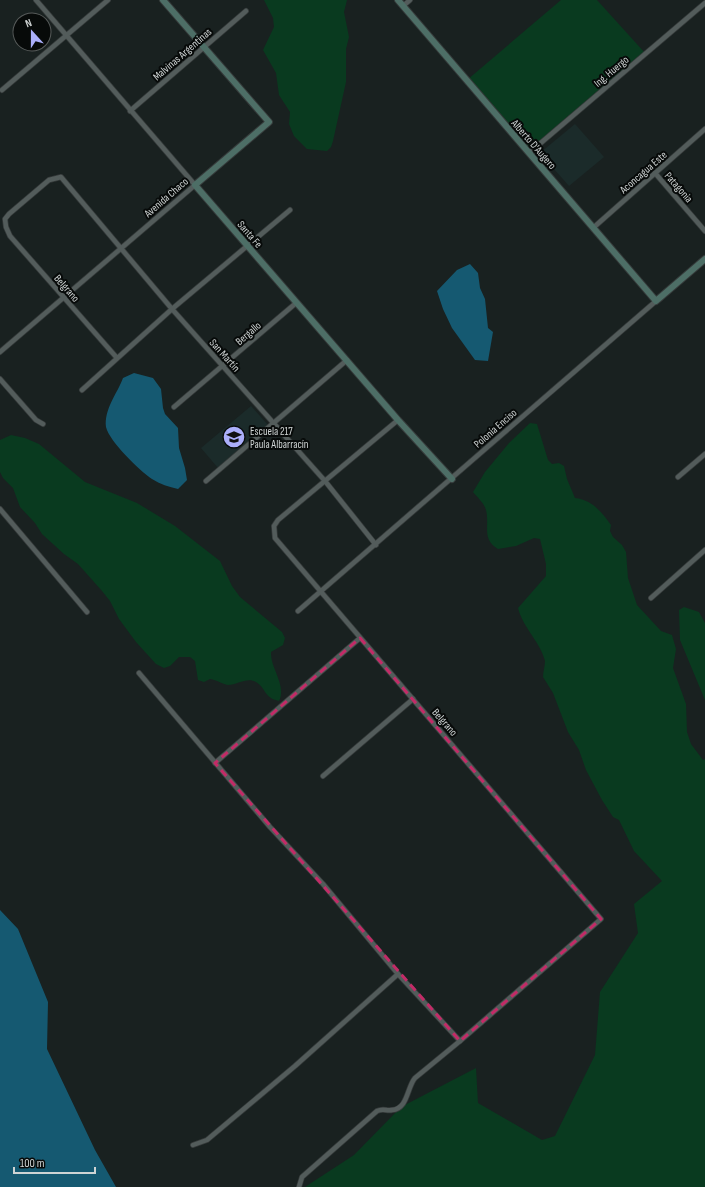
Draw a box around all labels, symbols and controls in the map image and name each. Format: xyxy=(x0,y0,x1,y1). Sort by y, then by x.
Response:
north arrow xyxy=(12,12,52,52)
text: N xyxy=(24,16,34,30)
street label: Malvinas Argentinas xyxy=(150,25,214,83)
street label: Ing. Huergo xyxy=(591,53,632,90)
street label: Alberto D'Augero xyxy=(508,116,559,172)
street label: Aconcagua Este xyxy=(616,148,670,197)
street label: Patagonia xyxy=(662,169,695,205)
street label: Avenida Chaco xyxy=(141,175,191,221)
street label: Santa Fe xyxy=(234,218,265,250)
street label: Belgrano xyxy=(51,272,82,305)
street label: Bergallo xyxy=(233,319,264,348)
street label: San Martín xyxy=(207,336,243,375)
street label: Polonia Enciso xyxy=(471,406,520,451)
school or university icon: Escuela 217 Paula Albarracín xyxy=(221,424,247,450)
place label: Escuela 217 Paula Albarracín xyxy=(250,425,309,451)
street label: Belgrano xyxy=(429,706,460,739)
scale bar xyxy=(14,1149,95,1175)
text: 100 m xyxy=(20,1156,45,1171)

